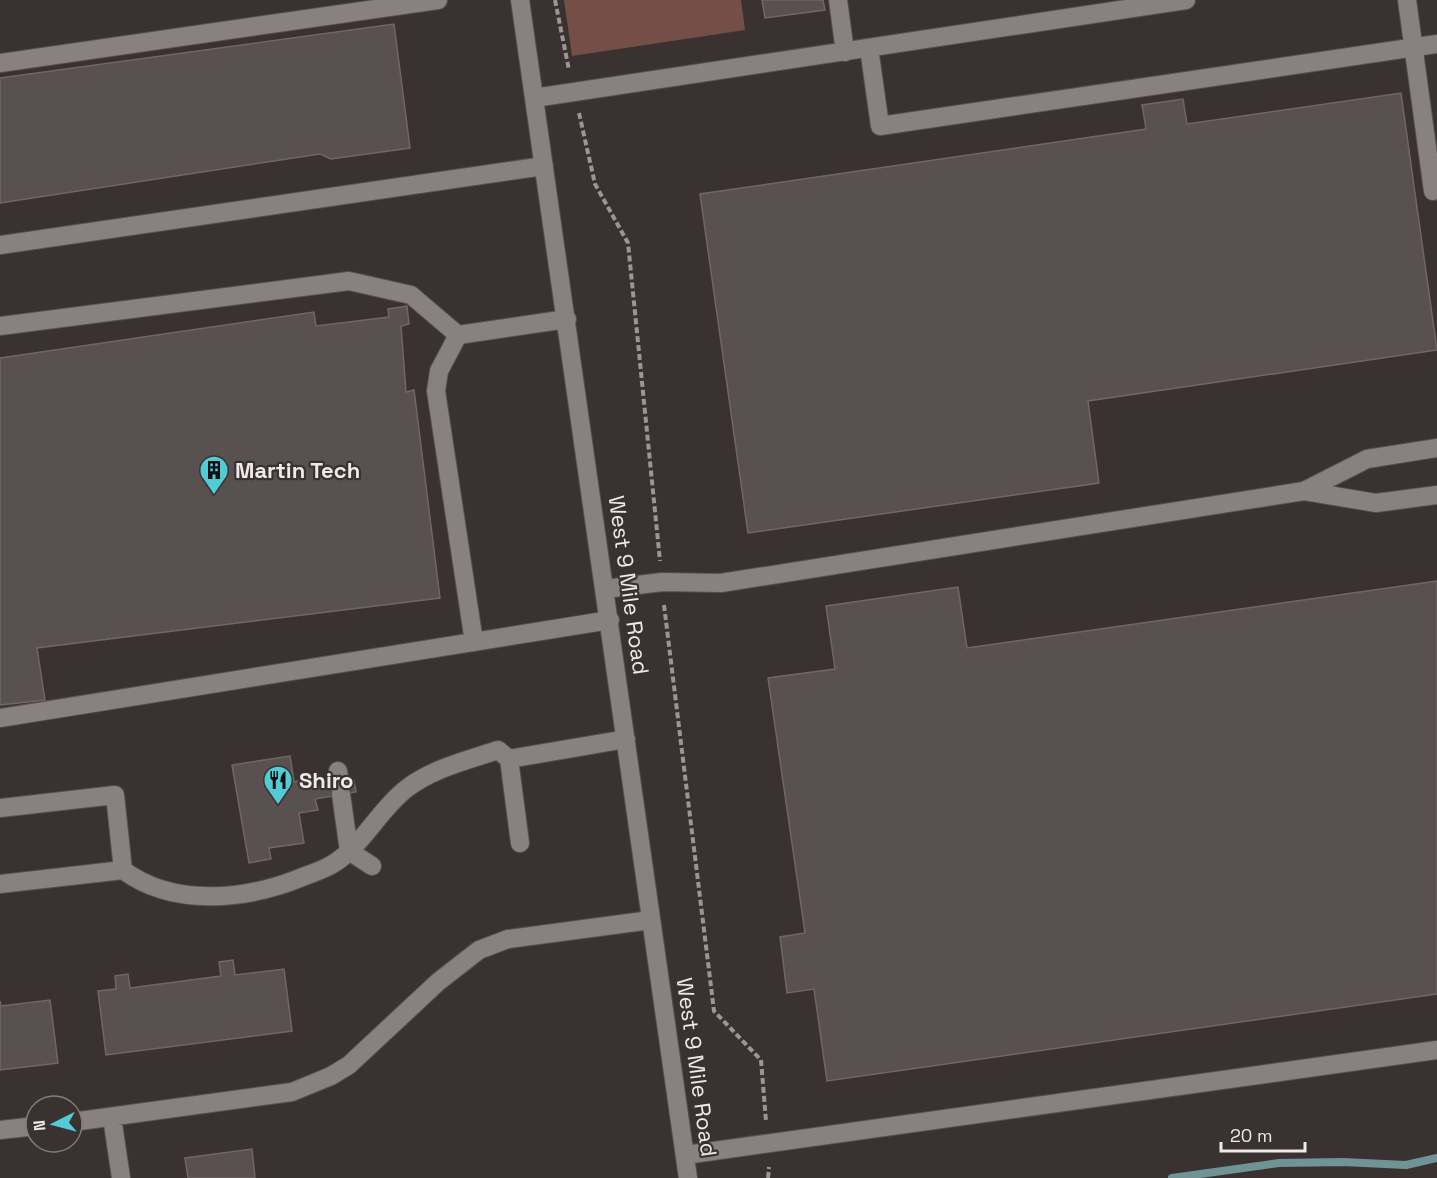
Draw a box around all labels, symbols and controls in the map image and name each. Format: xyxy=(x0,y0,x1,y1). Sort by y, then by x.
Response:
building icon: Martin Tech xyxy=(198,454,230,496)
place label: Martin Tech xyxy=(235,456,360,484)
street label: West 9 Mile Road xyxy=(603,494,655,676)
restaurant icon: Shiro xyxy=(262,764,294,806)
place label: Shiro xyxy=(299,766,354,794)
street label: West 9 Mile Road xyxy=(671,976,723,1158)
north arrow xyxy=(24,1094,84,1154)
scale bar xyxy=(1221,1115,1305,1153)
text: N xyxy=(29,1119,51,1132)
text: 20 m xyxy=(1230,1124,1273,1147)

